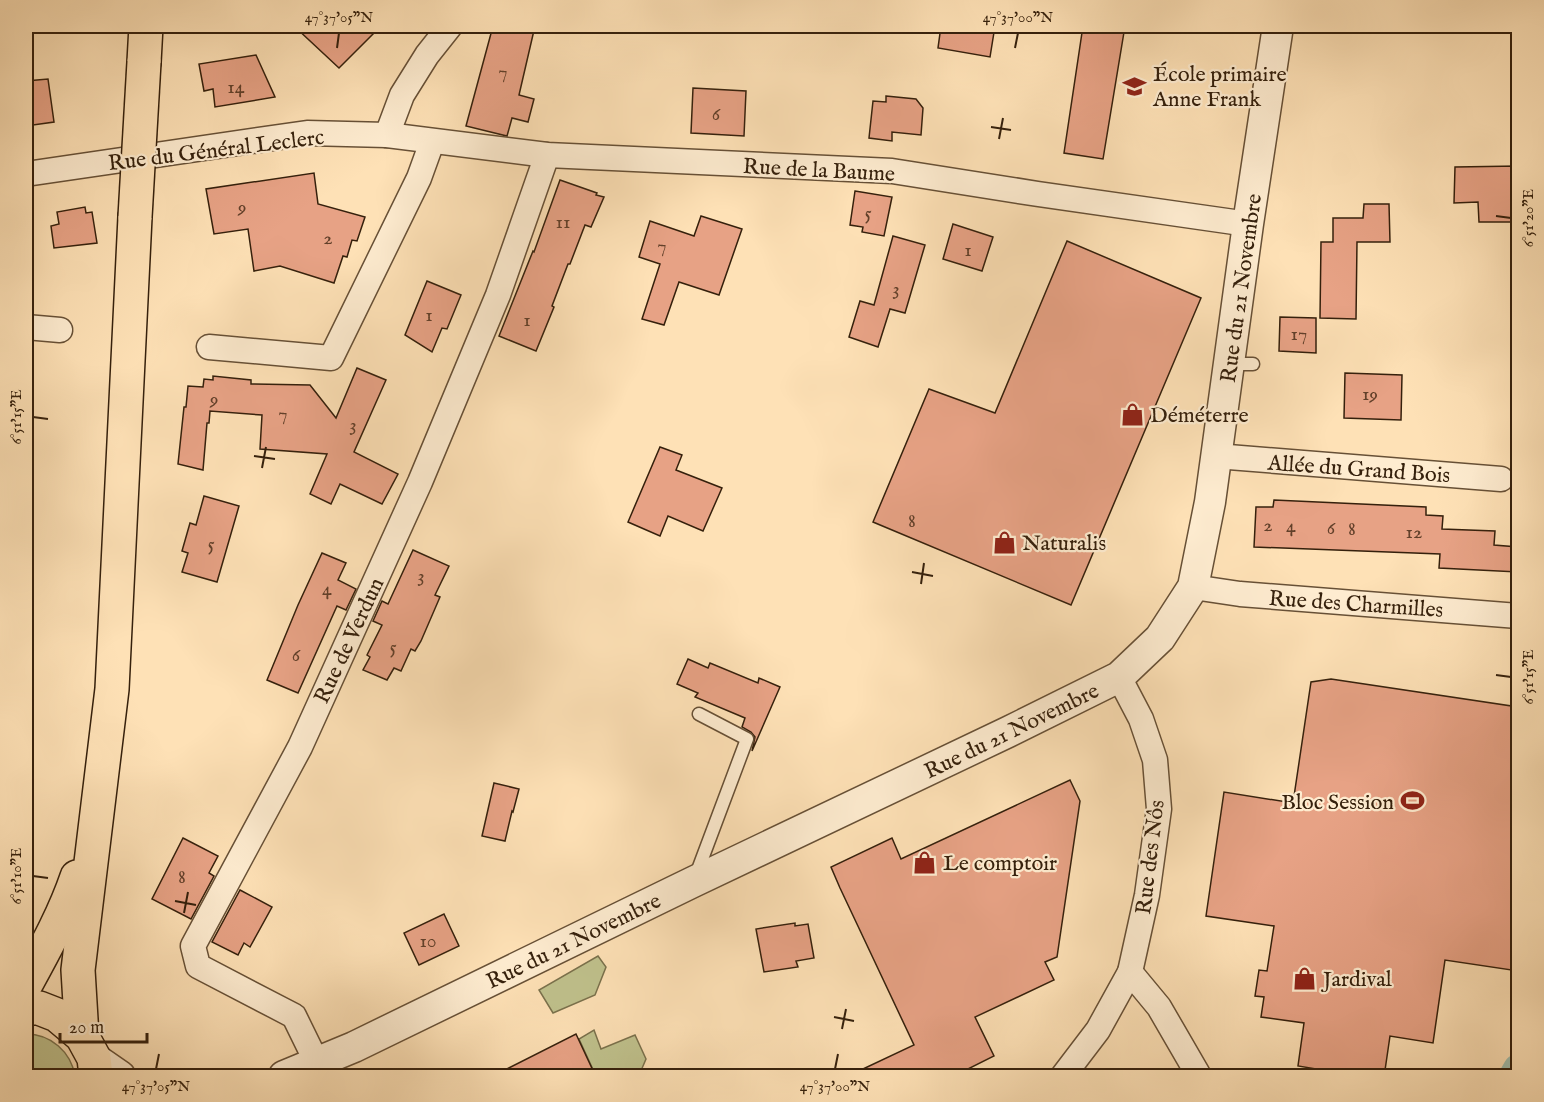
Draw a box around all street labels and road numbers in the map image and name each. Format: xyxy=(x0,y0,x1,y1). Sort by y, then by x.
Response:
street label: Rue du Général Leclerc xyxy=(107,124,326,178)
street label: Rue de la Baume xyxy=(742,153,896,189)
street label: Rue du 21 Novembre xyxy=(1215,192,1269,385)
street label: Allée du Grand Bois xyxy=(1266,450,1451,490)
street label: Rue de Verdun xyxy=(308,573,391,708)
street label: Rue des Charmilles xyxy=(1268,585,1444,625)
street label: Rue du 21 Novembre xyxy=(920,677,1104,786)
street label: Rue des Nôs xyxy=(1130,798,1172,916)
street label: Rue du 21 Novembre xyxy=(482,887,666,996)

